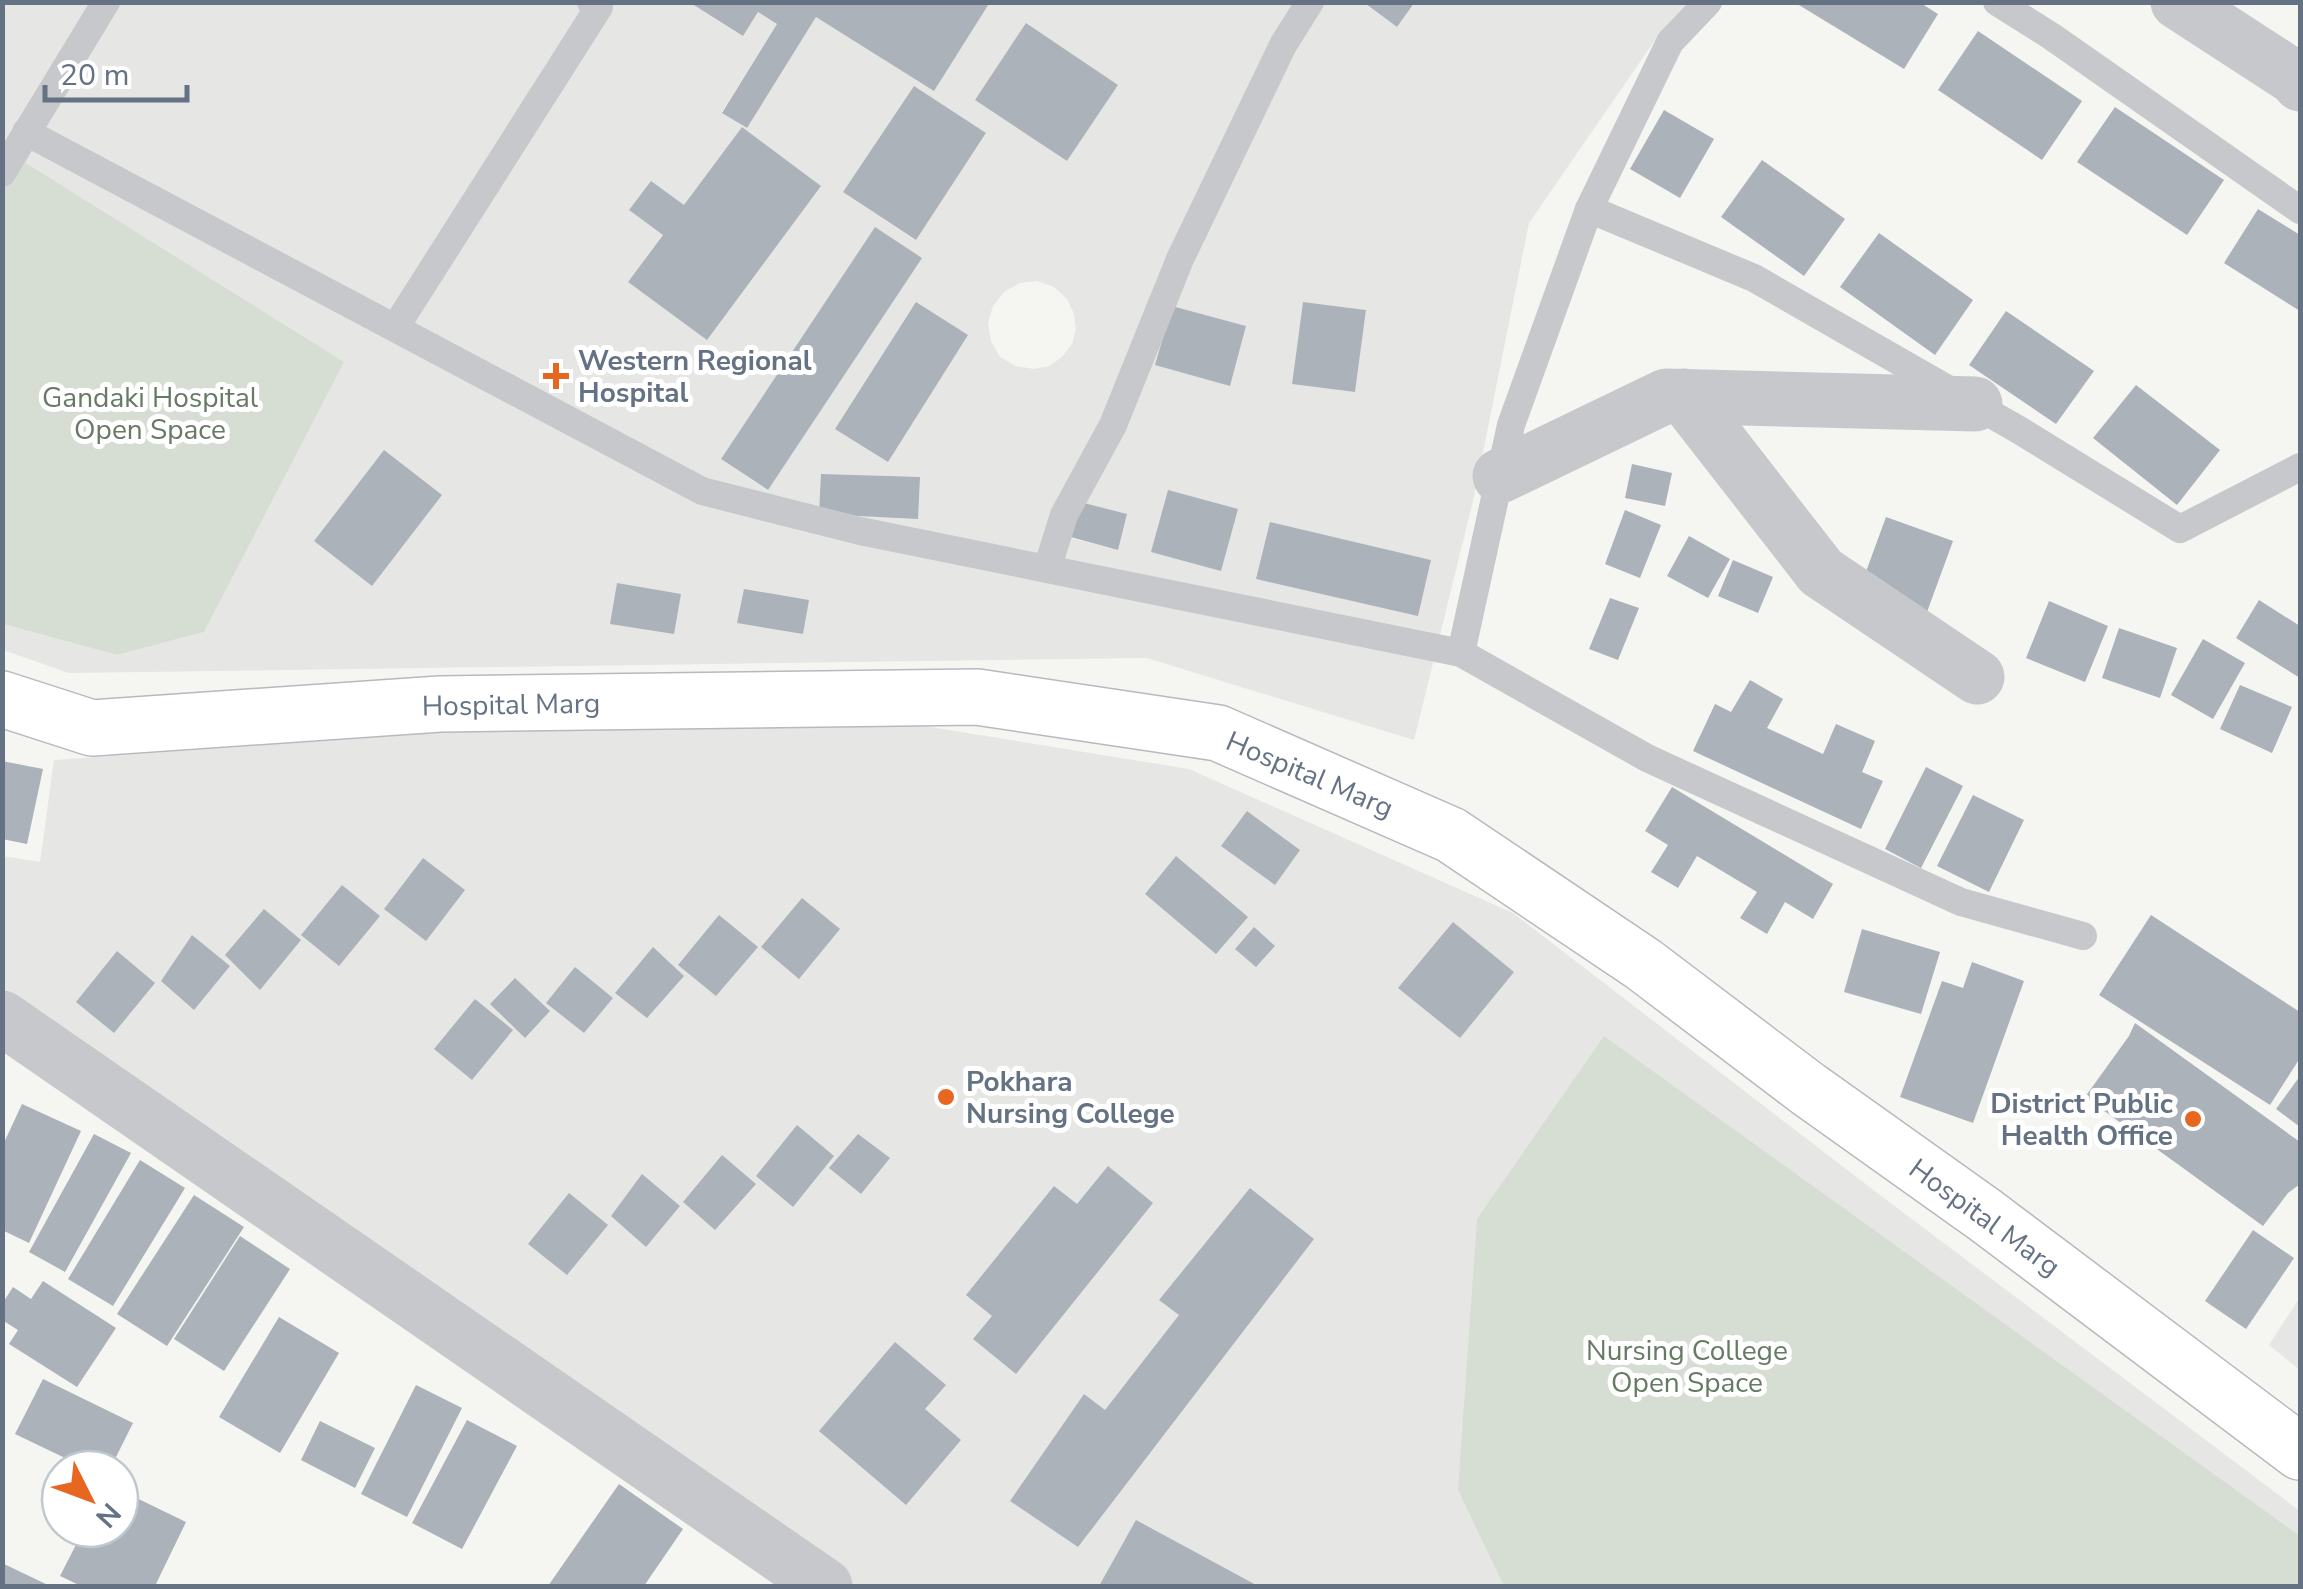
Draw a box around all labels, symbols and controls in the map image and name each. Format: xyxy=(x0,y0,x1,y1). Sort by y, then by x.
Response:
scale bar xyxy=(45,40,188,102)
text: 20 m xyxy=(60,55,129,96)
place label: Western Regional Hospital xyxy=(578,342,812,412)
marker: Western Regional Hospital xyxy=(543,363,569,389)
park label: Gandaki Hospital Open Space xyxy=(42,379,259,449)
street label: Hospital Marg xyxy=(422,684,600,726)
street label: Hospital Marg xyxy=(1220,723,1399,827)
place label: Pokhara Nursing College xyxy=(966,1063,1175,1133)
place label: District Public Health Office xyxy=(1990,1085,2173,1155)
marker: Pokhara Nursing College xyxy=(935,1086,957,1108)
marker: District Public Health Office xyxy=(2182,1108,2204,1130)
street label: Hospital Marg xyxy=(1901,1150,2068,1286)
park label: Nursing College Open Space xyxy=(1586,1332,1788,1402)
north arrow xyxy=(40,1449,140,1549)
text: N xyxy=(87,1495,129,1536)

